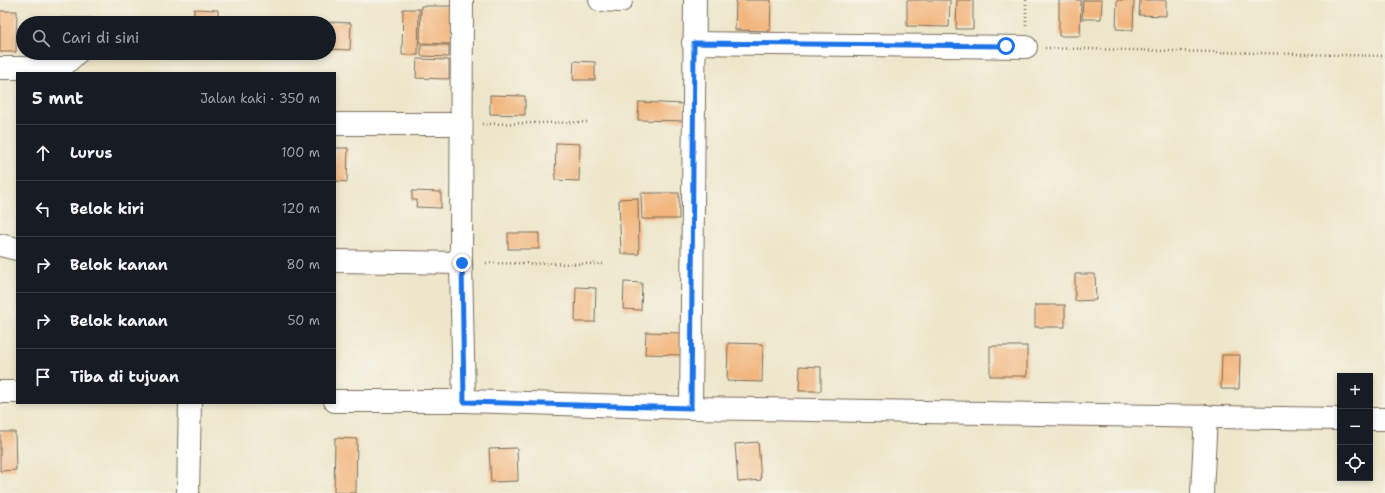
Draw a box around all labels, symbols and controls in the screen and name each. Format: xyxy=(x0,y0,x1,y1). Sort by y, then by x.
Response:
search box xyxy=(16,16,336,60)
icon: search xyxy=(30,27,52,49)
text: Cari di sini xyxy=(62,28,139,48)
route start xyxy=(997,37,1015,55)
text: 5 mnt xyxy=(32,87,83,109)
text: Jalan kaki · 350 m xyxy=(200,90,320,107)
icon: ahead xyxy=(32,142,54,164)
text: Lurus xyxy=(70,143,112,163)
text: 100 m xyxy=(281,144,320,161)
icon: left xyxy=(32,198,54,220)
text: Belok kiri xyxy=(70,199,144,219)
text: 120 m xyxy=(282,200,320,217)
icon: right xyxy=(32,254,54,276)
route end xyxy=(453,254,471,272)
text: Belok kanan xyxy=(70,255,168,275)
text: 80 m xyxy=(286,256,320,273)
icon: right xyxy=(32,310,54,332)
text: Belok kanan xyxy=(70,311,168,331)
text: 50 m xyxy=(287,312,320,329)
icon: arrive xyxy=(32,366,54,388)
text: Tiba di tujuan xyxy=(70,367,179,387)
map controls xyxy=(1337,373,1373,481)
button: + xyxy=(1337,373,1373,409)
button: − xyxy=(1337,409,1373,445)
button: locate xyxy=(1337,445,1373,481)

